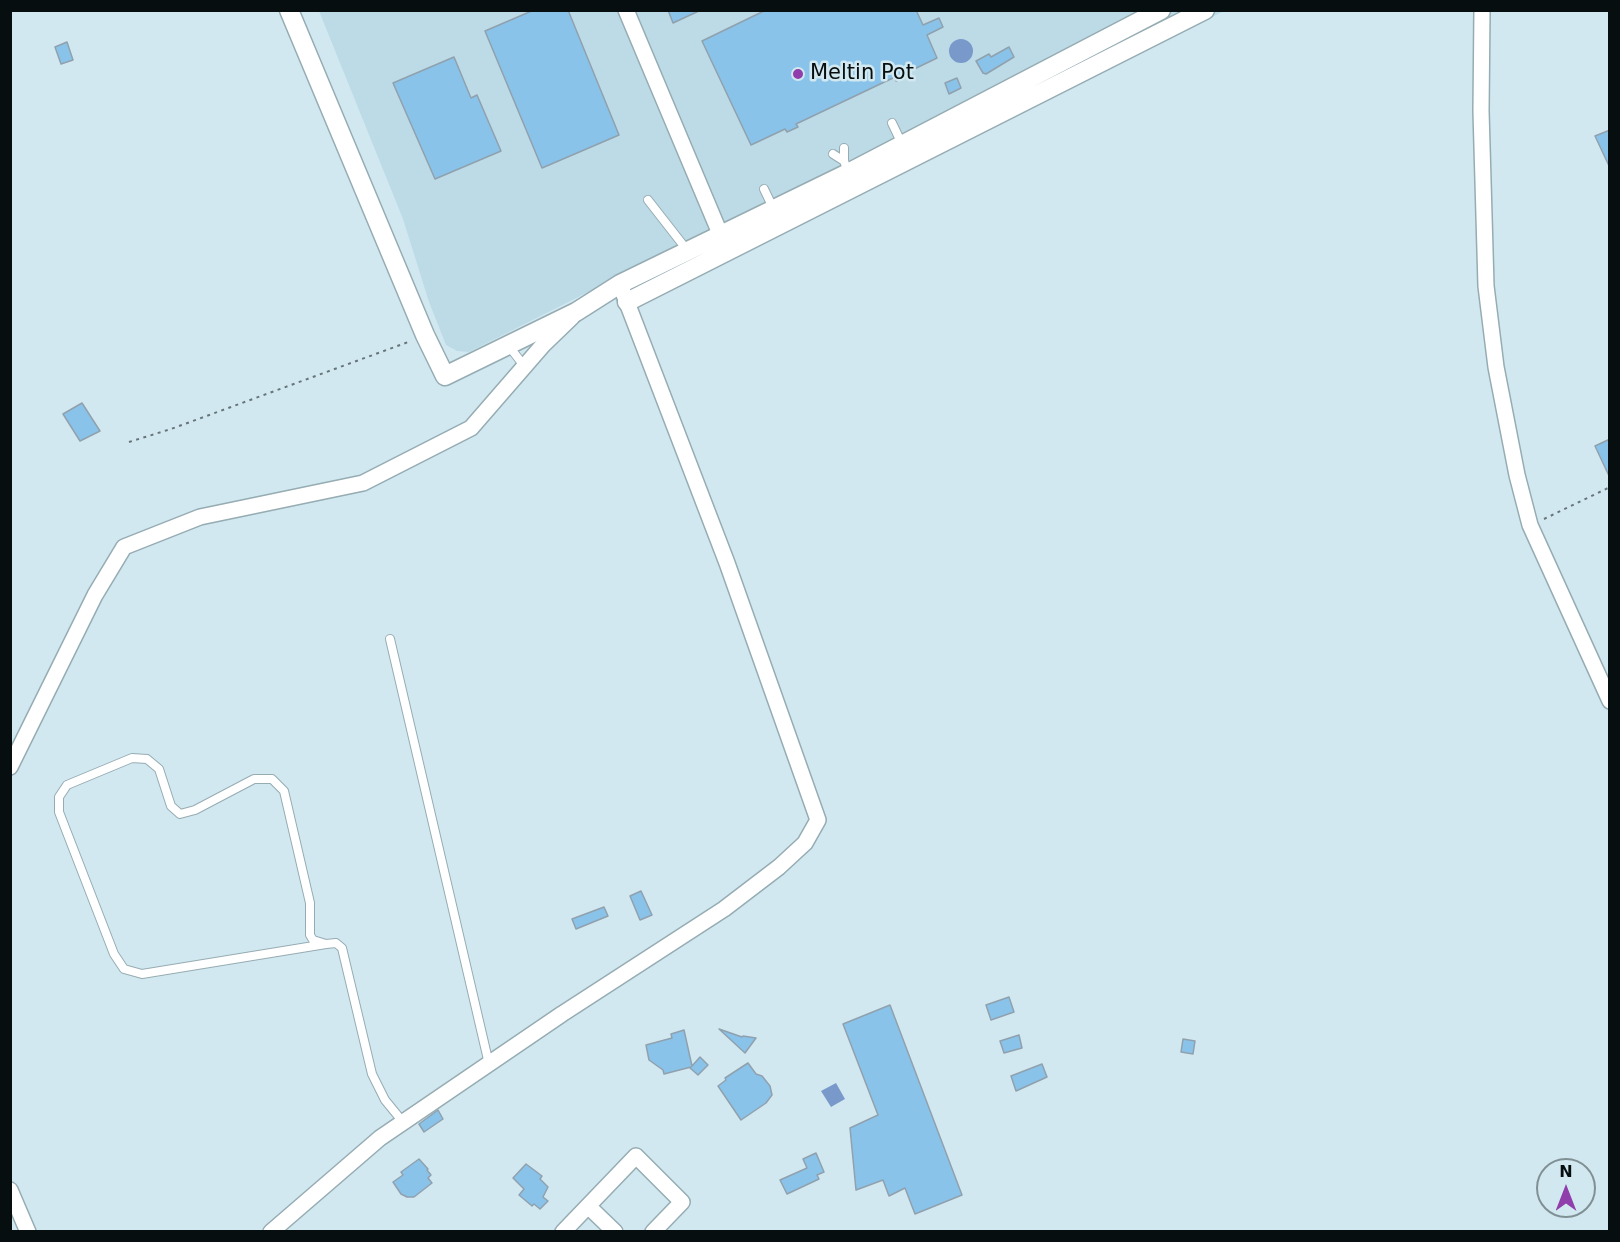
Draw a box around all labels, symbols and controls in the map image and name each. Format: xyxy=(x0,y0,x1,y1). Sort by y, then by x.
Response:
place label: Meltin Pot xyxy=(810,61,914,87)
marker: Meltin Pot xyxy=(791,67,805,81)
north arrow xyxy=(1536,1158,1596,1218)
text: N xyxy=(1559,1162,1573,1181)

